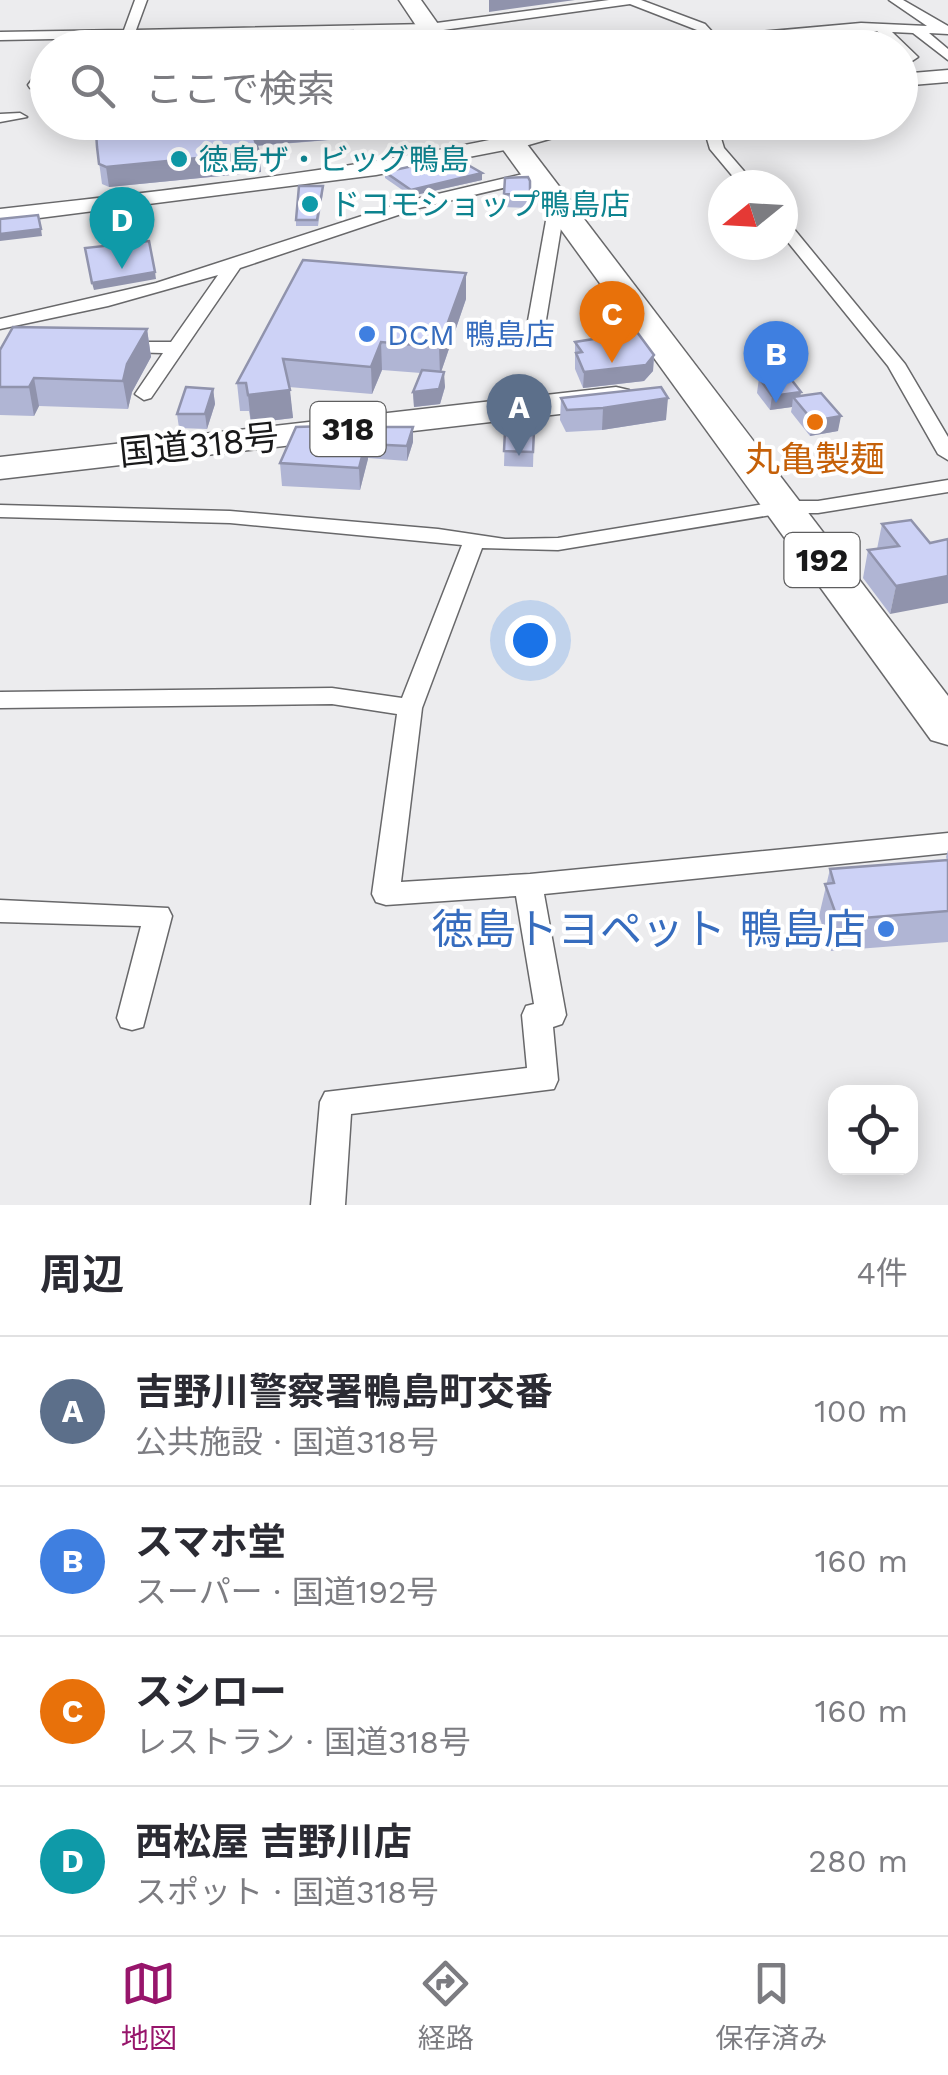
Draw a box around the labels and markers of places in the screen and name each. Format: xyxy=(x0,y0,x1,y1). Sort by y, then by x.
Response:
place label: 徳島ザ・ビッグ鴨島 xyxy=(199,142,469,177)
marker: 徳島ザ・ビッグ鴨島 xyxy=(168,148,190,170)
pin: D xyxy=(90,186,154,269)
place label: ドコモショップ鴨島店 xyxy=(330,187,630,222)
marker: ドコモショップ鴨島店 xyxy=(299,193,321,215)
pin: C xyxy=(580,280,644,363)
place label: DCM 鴨島店 xyxy=(387,317,555,352)
pin: B xyxy=(744,320,808,403)
marker: DCM 鴨島店 xyxy=(356,323,378,345)
pin: A xyxy=(486,374,552,456)
marker: 丸亀製麺 xyxy=(804,411,826,433)
place label: 丸亀製麺 xyxy=(745,438,885,480)
place label: 徳島トヨペット 鴨島店 xyxy=(432,905,866,954)
marker: 徳島トヨペット 鴨島店 xyxy=(875,918,897,940)

